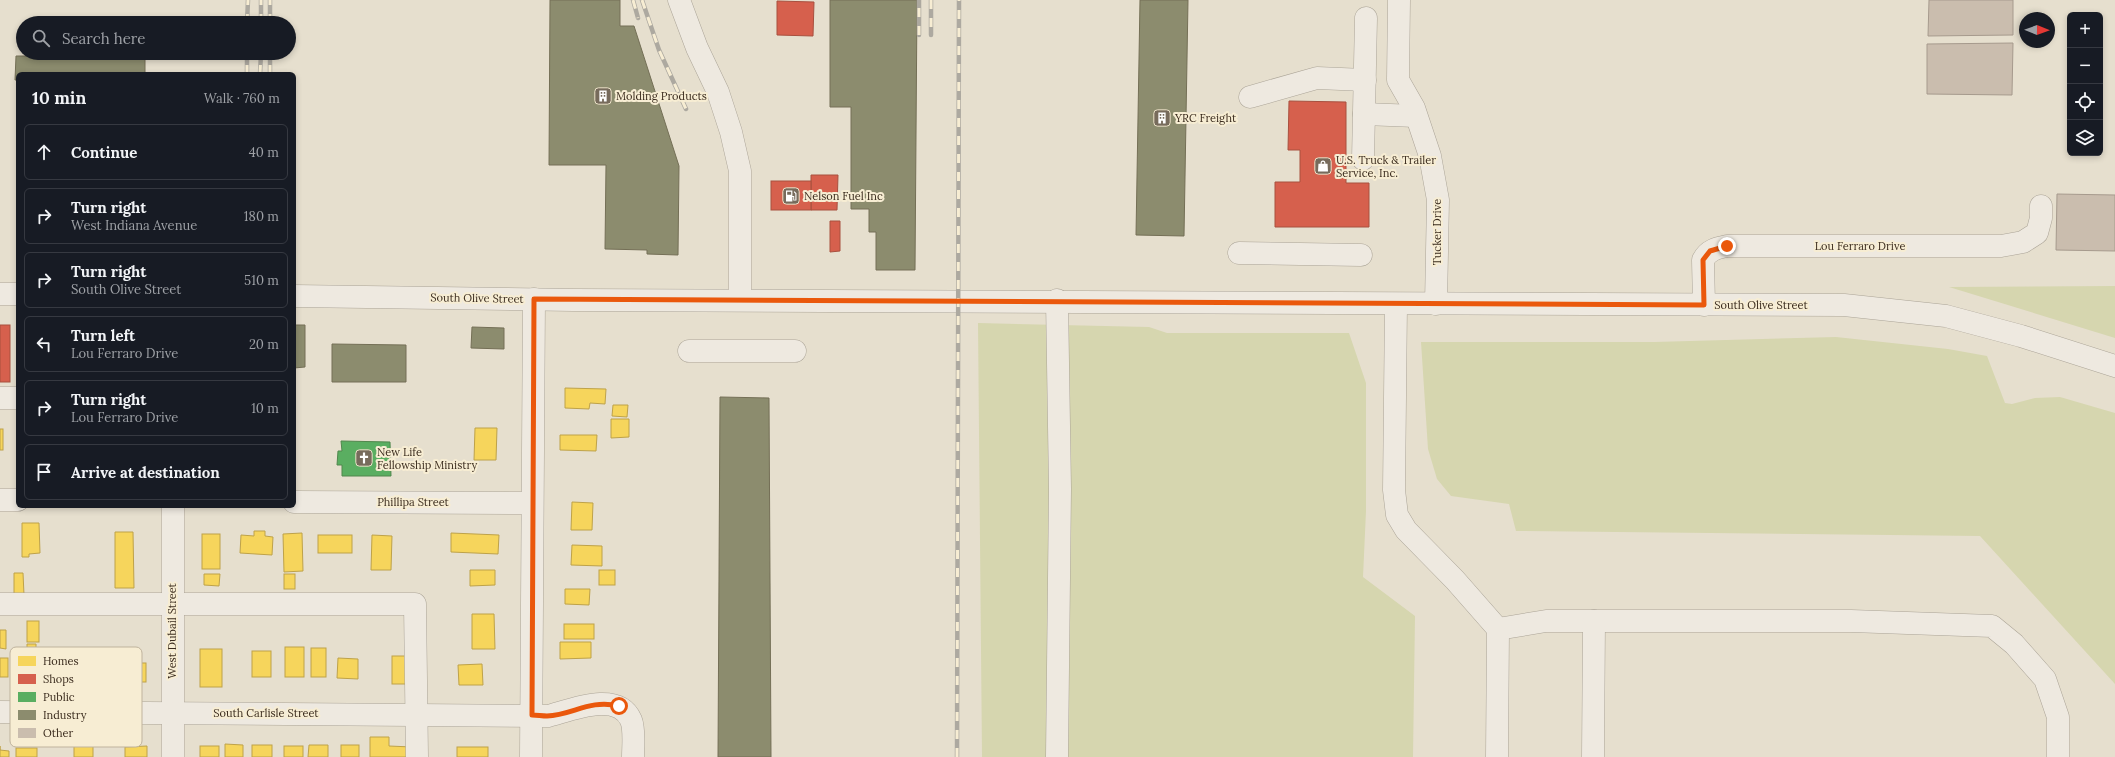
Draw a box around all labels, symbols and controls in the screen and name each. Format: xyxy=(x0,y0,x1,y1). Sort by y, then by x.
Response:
north arrow xyxy=(2019,12,2055,48)
map controls xyxy=(2067,12,2103,156)
button: + xyxy=(2067,12,2103,48)
search box xyxy=(16,16,296,60)
icon: search xyxy=(30,27,52,49)
text: Search here xyxy=(62,29,145,48)
button: − xyxy=(2067,48,2103,84)
button: locate xyxy=(2067,84,2103,120)
building icon: Molding Products xyxy=(593,86,613,106)
text: 10 min xyxy=(32,87,86,109)
place label: Molding Products xyxy=(616,89,707,103)
text: Walk · 760 m xyxy=(204,90,280,107)
building icon: YRC Freight xyxy=(1152,108,1172,128)
place label: YRC Freight xyxy=(1174,111,1237,125)
button: layers xyxy=(2067,120,2103,156)
icon: ahead xyxy=(33,141,55,163)
text: Continue xyxy=(71,143,137,162)
text: 40 m xyxy=(249,144,279,161)
place label: U.S. Truck & Trailer Service, Inc. xyxy=(1336,153,1436,180)
shop icon: U.S. Truck & Trailer Service, Inc. xyxy=(1313,156,1333,176)
fuel station icon: Nelson Fuel Inc xyxy=(781,186,801,206)
place label: Nelson Fuel Inc xyxy=(804,189,883,203)
text: Turn right xyxy=(71,198,147,217)
street label: Tucker Drive xyxy=(1430,199,1444,265)
icon: right xyxy=(33,205,55,227)
text: 180 m xyxy=(244,208,279,225)
text: West Indiana Avenue xyxy=(71,217,197,234)
route end xyxy=(1718,237,1736,255)
street label: Lou Ferraro Drive xyxy=(1815,239,1905,253)
text: Turn right xyxy=(71,262,147,281)
icon: right xyxy=(33,269,55,291)
text: 510 m xyxy=(244,272,279,289)
text: South Olive Street xyxy=(71,281,181,298)
street label: South Olive Street xyxy=(430,290,525,306)
street label: South Olive Street xyxy=(1714,298,1808,312)
text: Turn left xyxy=(71,326,135,345)
icon: left xyxy=(33,333,55,355)
text: 20 m xyxy=(249,336,279,353)
text: Lou Ferraro Drive xyxy=(71,345,178,362)
text: Turn right xyxy=(71,390,147,409)
icon: right xyxy=(33,397,55,419)
text: 10 m xyxy=(251,400,279,417)
text: Lou Ferraro Drive xyxy=(71,409,178,426)
place label: New Life Fellowship Ministry xyxy=(377,445,477,472)
church icon: New Life Fellowship Ministry xyxy=(354,448,374,468)
icon: arrive xyxy=(33,461,55,483)
text: Arrive at destination xyxy=(71,463,220,482)
street label: Phillipa Street xyxy=(377,495,450,509)
street label: West Dubail Street xyxy=(165,582,179,679)
legend xyxy=(10,647,142,747)
text: Homes xyxy=(43,654,79,668)
text: Shops xyxy=(43,672,74,686)
text: Public xyxy=(43,690,75,704)
route start xyxy=(610,697,628,715)
street label: South Carlisle Street xyxy=(213,706,319,720)
text: Industry xyxy=(43,708,87,722)
text: Other xyxy=(43,726,74,740)

